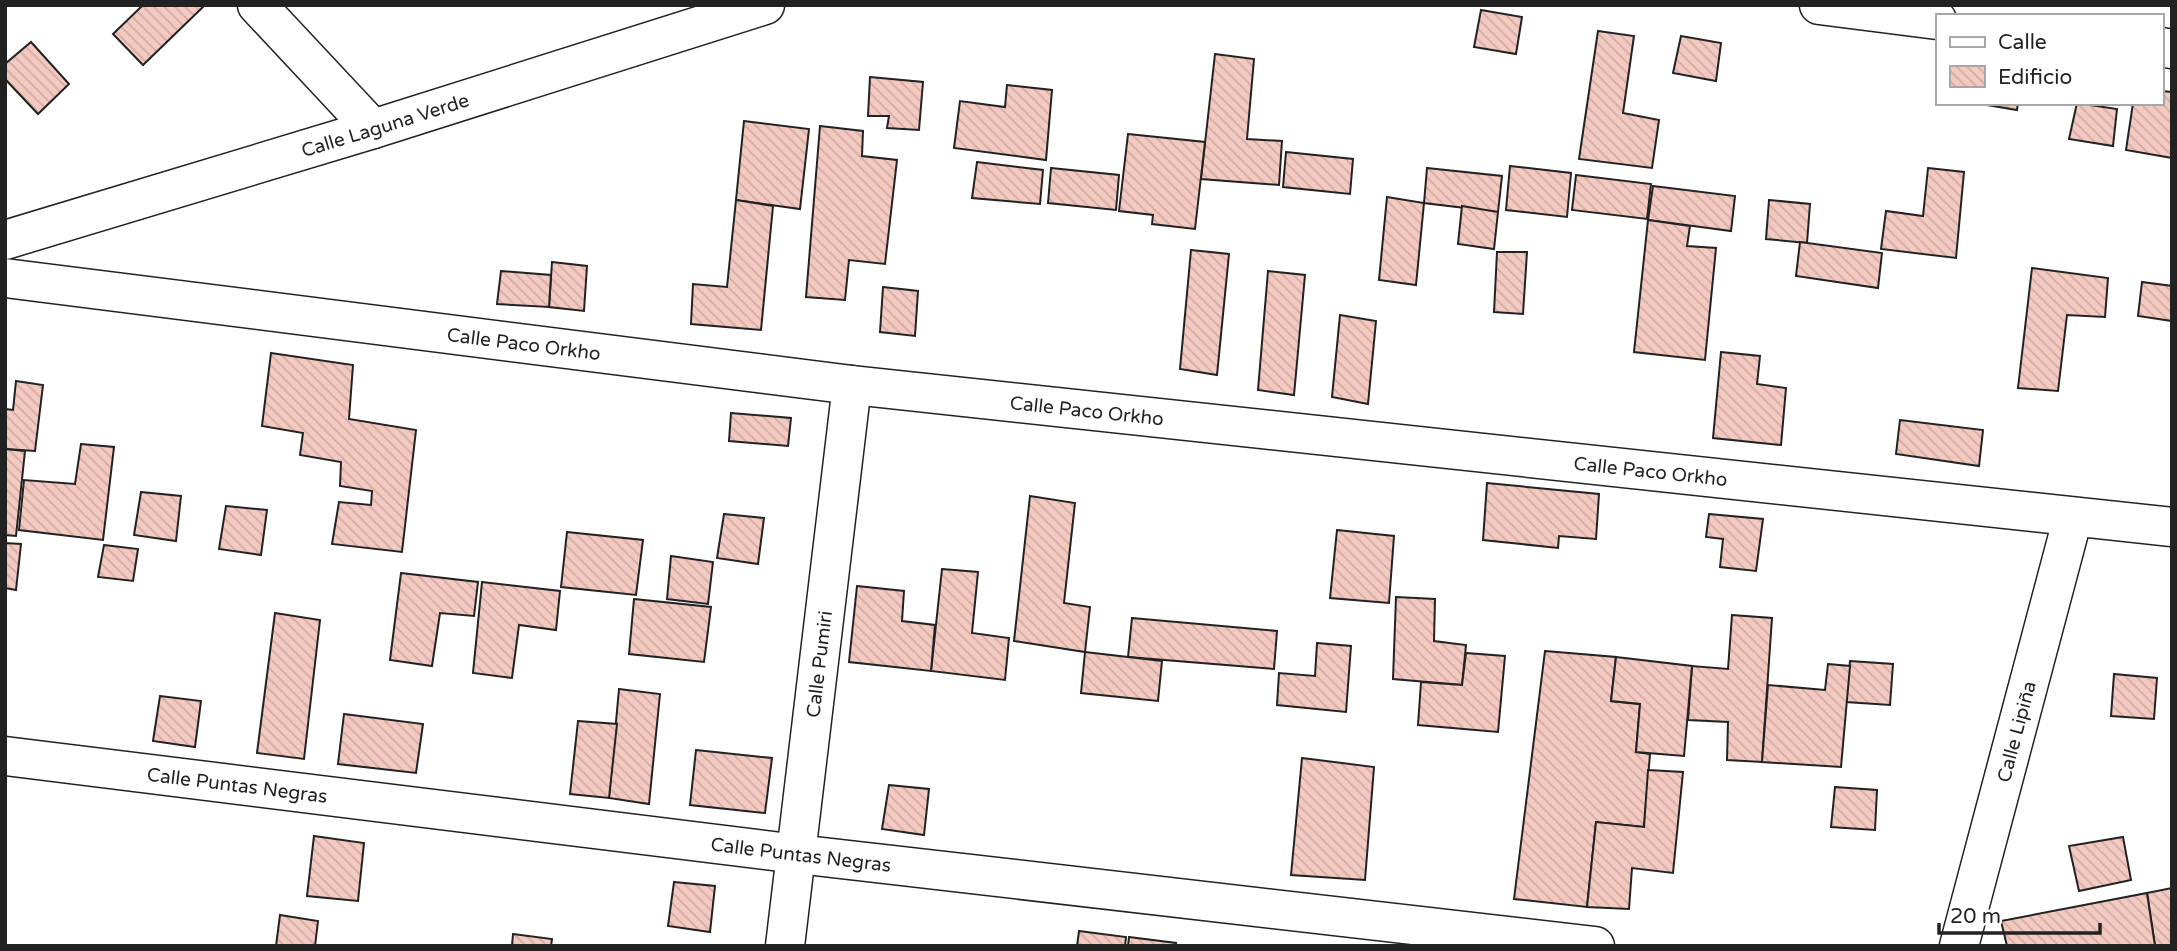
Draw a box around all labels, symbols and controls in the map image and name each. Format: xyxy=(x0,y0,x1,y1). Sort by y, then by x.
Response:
legend xyxy=(1936,14,2163,105)
text: Calle xyxy=(1998,30,2047,55)
text: Edificio xyxy=(1998,65,2072,90)
street label: Calle Laguna Verde xyxy=(299,89,472,162)
street label: Calle Paco Orkho xyxy=(446,324,602,365)
street label: Calle Paco Orkho xyxy=(1009,392,1165,430)
street label: Calle Paco Orkho xyxy=(1572,453,1729,491)
street label: Calle Pumiri xyxy=(802,609,837,719)
street label: Calle Lipiña xyxy=(1993,679,2041,785)
street label: Calle Puntas Negras xyxy=(146,764,329,808)
street label: Calle Puntas Negras xyxy=(709,833,892,877)
scale bar xyxy=(1939,892,2100,936)
text: 20 m xyxy=(1950,904,2001,929)

